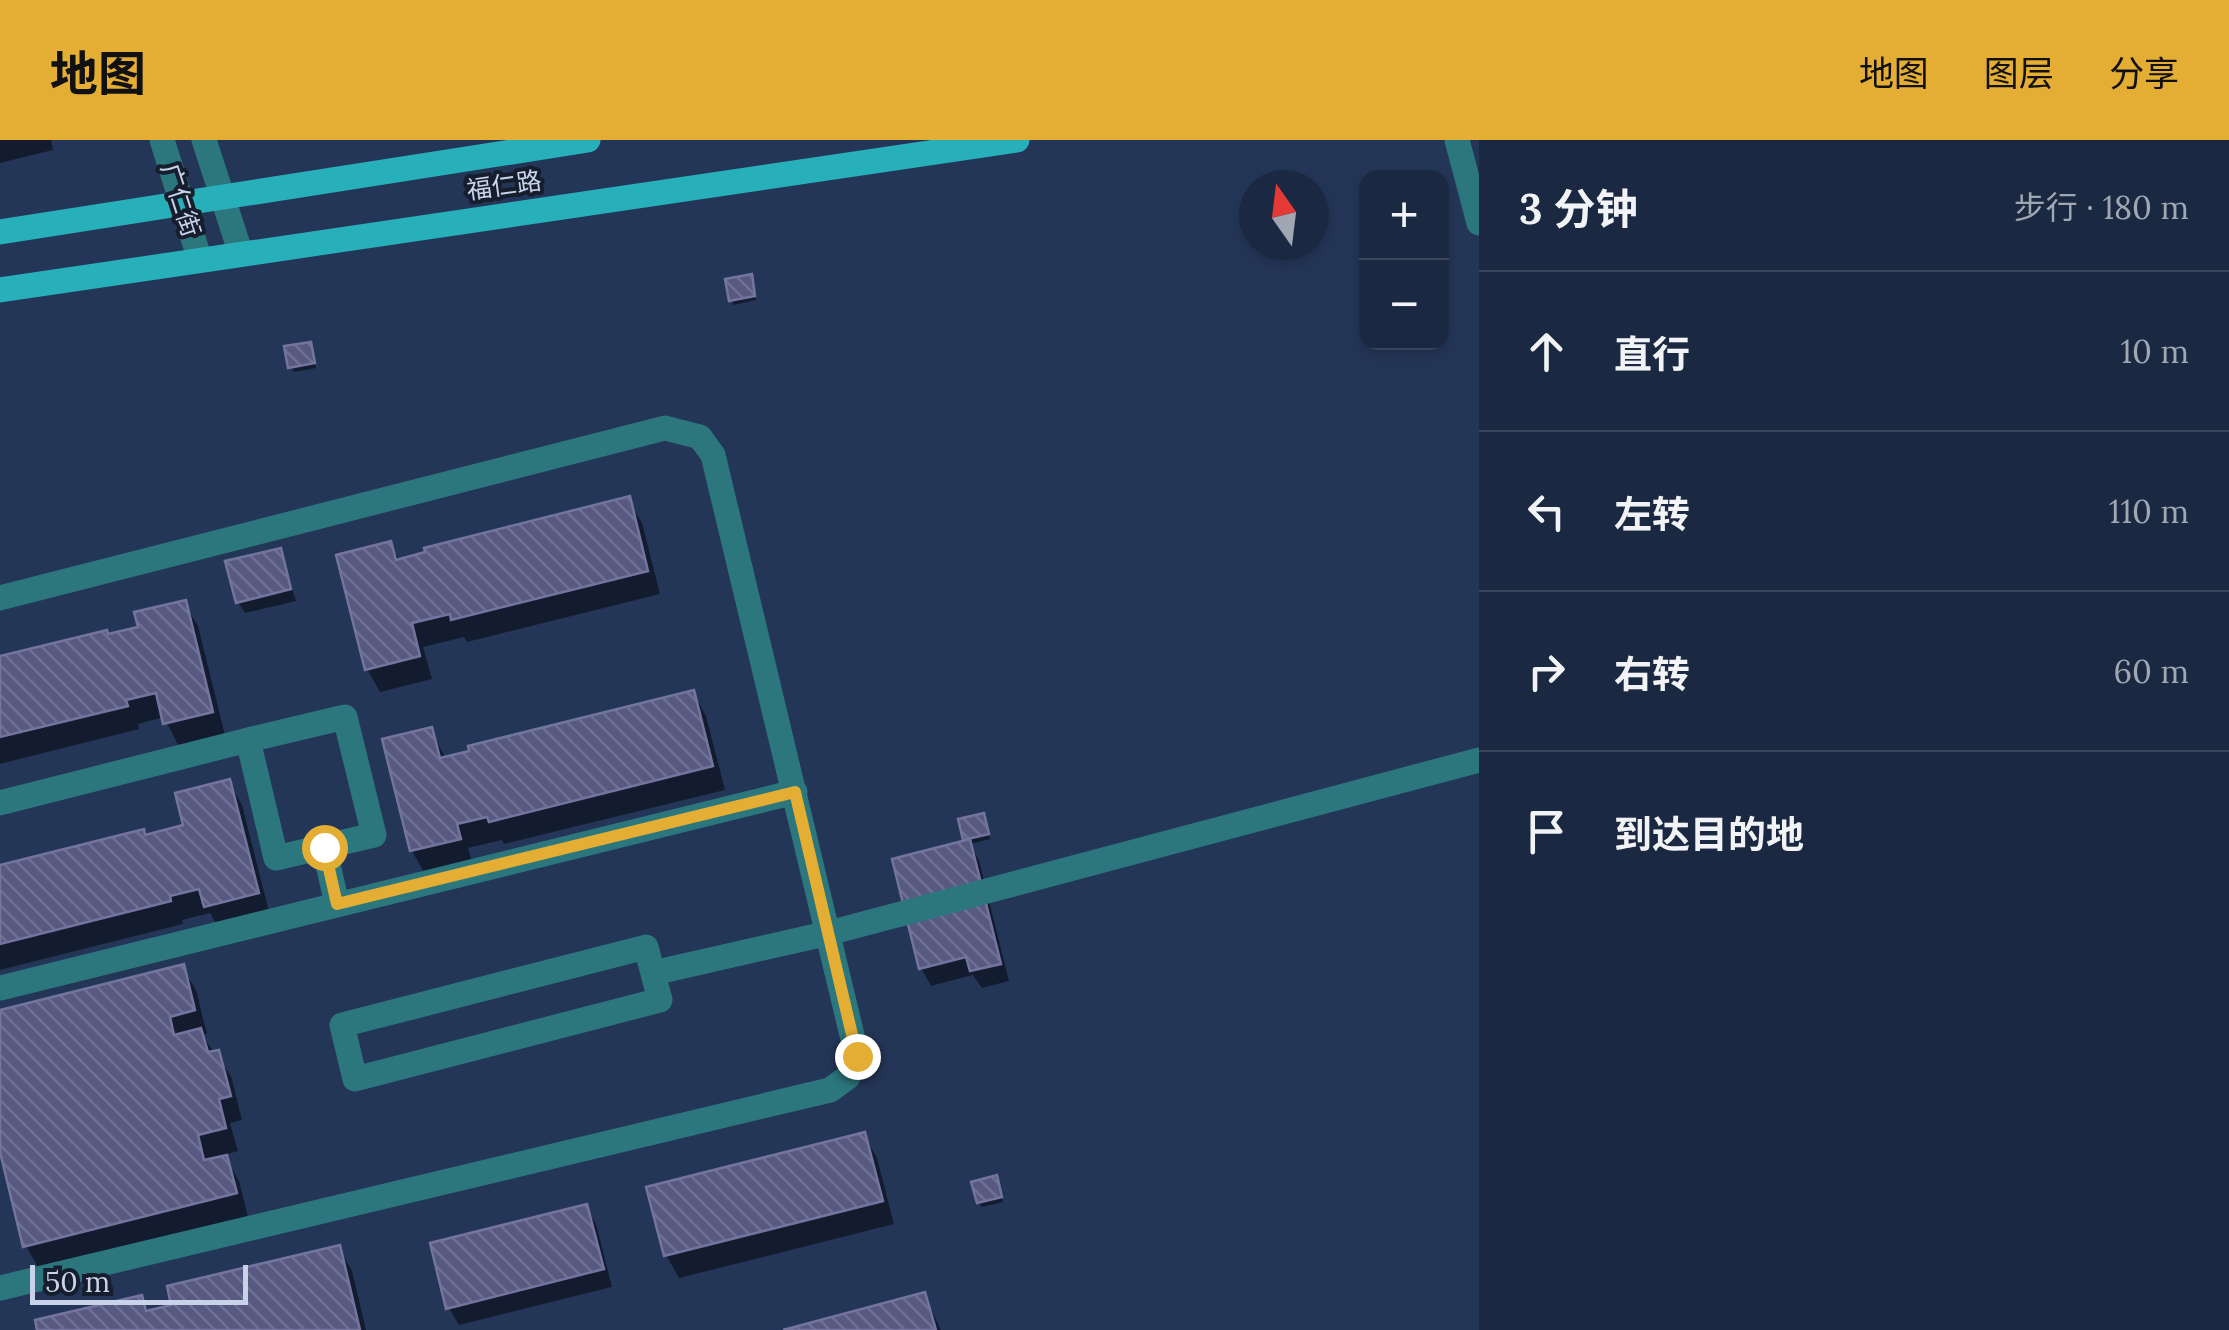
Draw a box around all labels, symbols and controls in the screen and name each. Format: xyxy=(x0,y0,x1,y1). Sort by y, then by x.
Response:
text: 地图 xyxy=(50,43,146,104)
text: 地图 xyxy=(1859,51,1929,96)
text: 图层 xyxy=(1984,51,2054,96)
text: 分享 xyxy=(2109,51,2179,96)
street label: 广仁街 xyxy=(154,159,208,241)
street label: 福仁路 xyxy=(465,164,543,206)
north arrow xyxy=(1239,170,1329,260)
map controls xyxy=(1359,170,1449,350)
button: + xyxy=(1359,170,1449,260)
text: 3 分钟 xyxy=(1519,182,1638,236)
text: 步行 · 180 m xyxy=(2014,187,2189,228)
button: − xyxy=(1359,260,1449,350)
icon: ahead xyxy=(1519,324,1574,379)
text: 直行 xyxy=(1614,330,1690,378)
text: 10 m xyxy=(2120,331,2189,372)
icon: left xyxy=(1519,484,1574,539)
text: 左转 xyxy=(1614,490,1690,538)
text: 110 m xyxy=(2109,491,2189,532)
icon: right xyxy=(1519,644,1574,699)
text: 右转 xyxy=(1614,650,1690,698)
text: 60 m xyxy=(2114,651,2189,692)
icon: arrive xyxy=(1519,804,1574,859)
text: 到达目的地 xyxy=(1614,810,1804,858)
route start xyxy=(302,825,348,871)
route end xyxy=(835,1034,881,1080)
scale bar xyxy=(30,1260,248,1304)
text: 50 m xyxy=(45,1264,110,1300)

